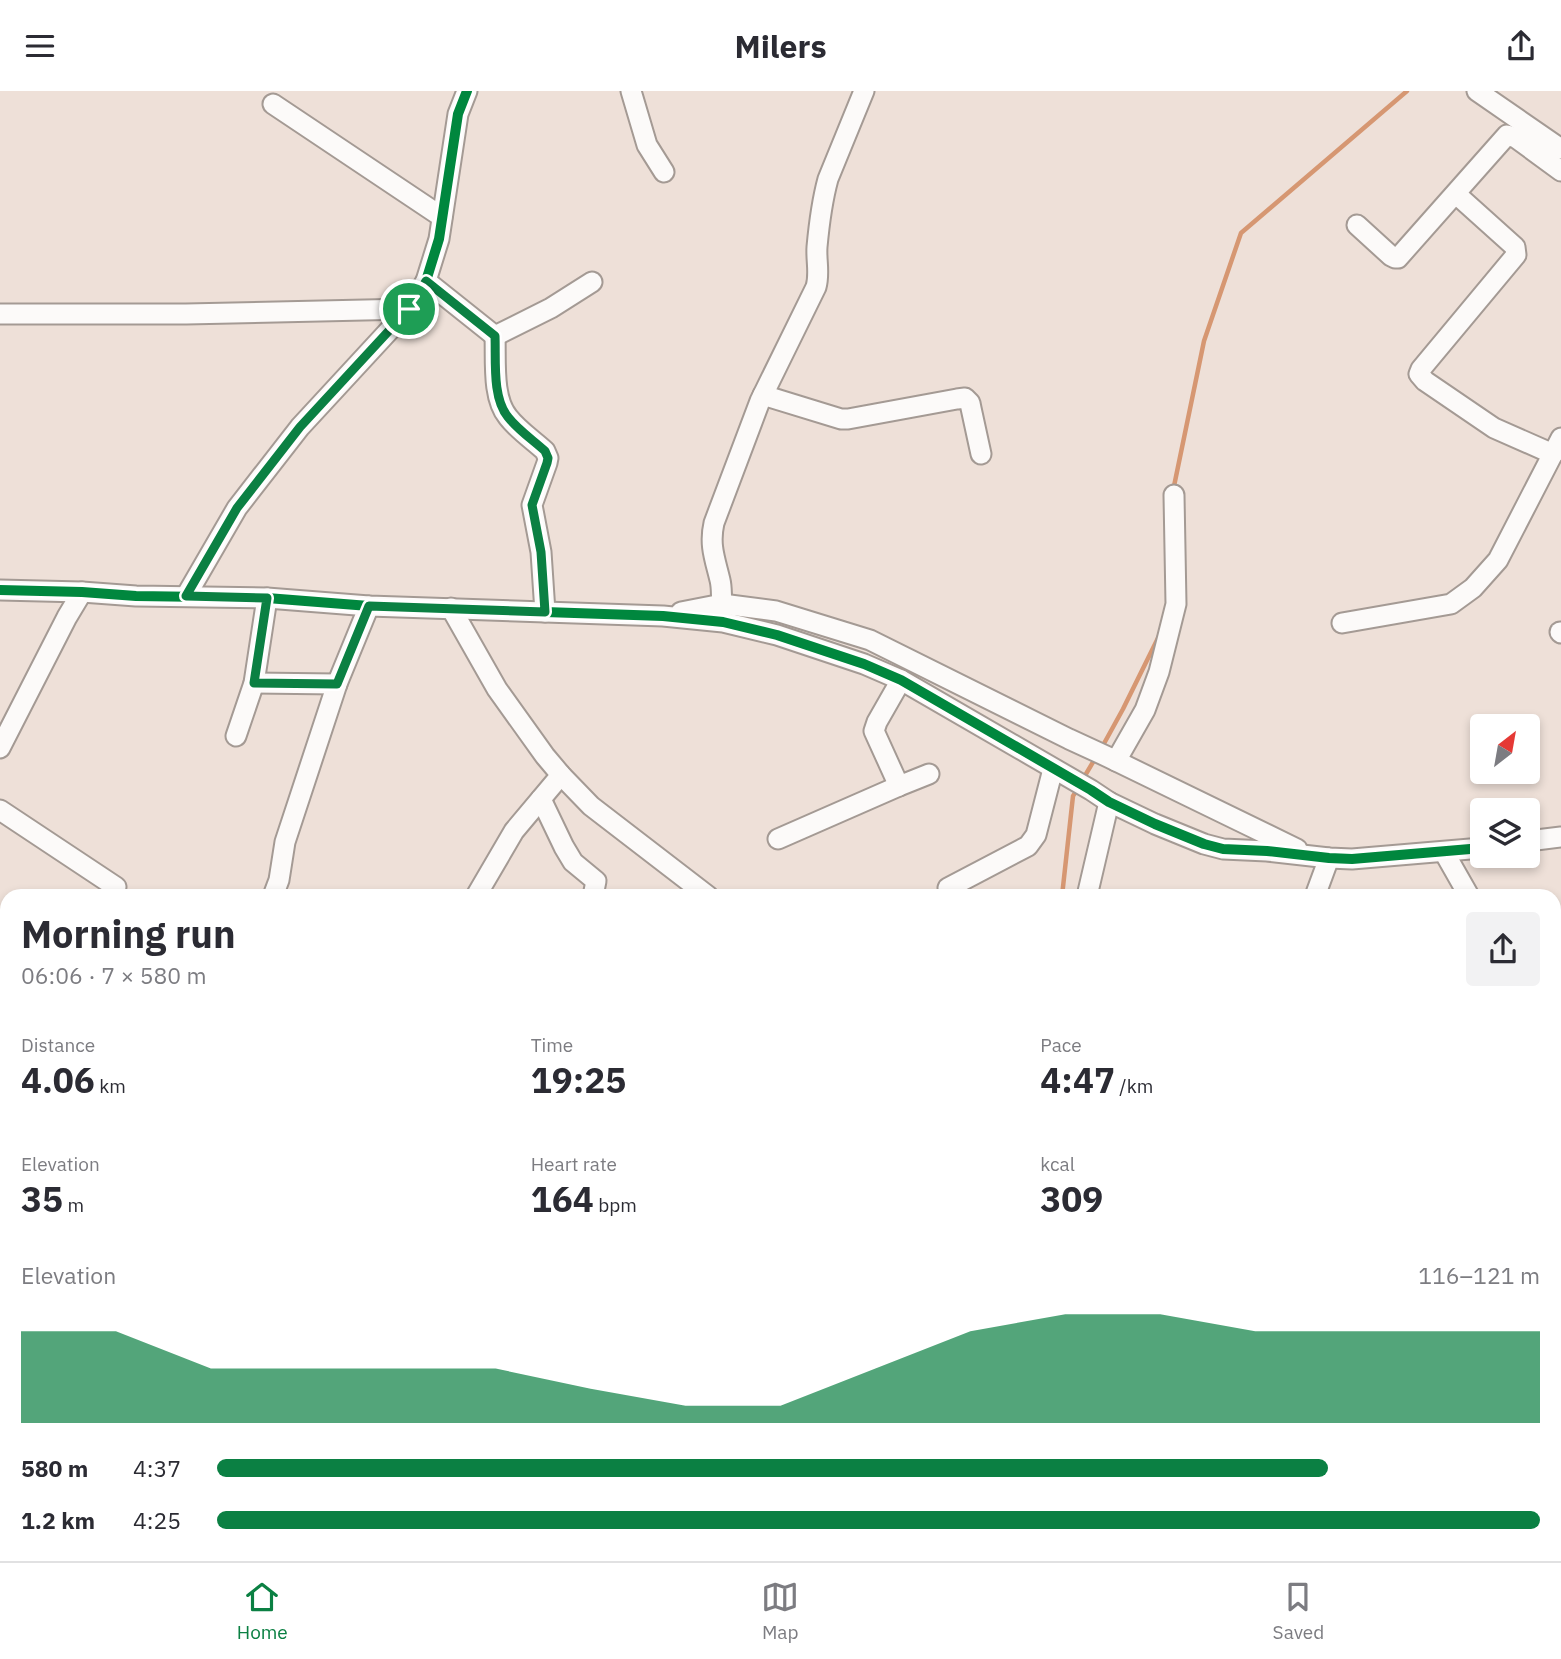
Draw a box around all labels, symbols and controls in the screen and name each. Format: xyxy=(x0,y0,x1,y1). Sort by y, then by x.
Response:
text: Milers xyxy=(734,25,827,67)
icon: menu xyxy=(21,27,59,65)
icon: share xyxy=(1502,27,1540,65)
pin xyxy=(379,279,439,339)
icon: arrive xyxy=(390,290,428,328)
north arrow xyxy=(1470,714,1540,784)
map controls xyxy=(1470,714,1540,868)
button: layers xyxy=(1470,798,1540,868)
text: Morning run xyxy=(21,909,236,958)
button: share xyxy=(1466,912,1540,986)
text: 06:06 · 7 × 580 m xyxy=(21,960,207,990)
text: Distance xyxy=(21,1033,95,1057)
text: Time xyxy=(531,1033,573,1057)
text: Pace xyxy=(1040,1033,1082,1057)
text: 4.06 xyxy=(21,1057,95,1103)
text: 19:25 xyxy=(531,1057,626,1103)
text: 4:47 xyxy=(1040,1057,1115,1103)
text: km xyxy=(95,1074,126,1098)
text: /km xyxy=(1115,1074,1153,1098)
text: Elevation xyxy=(21,1152,100,1176)
text: Heart rate xyxy=(531,1152,617,1176)
text: kcal xyxy=(1040,1152,1075,1176)
text: 35 xyxy=(21,1176,63,1222)
text: 164 xyxy=(531,1176,594,1222)
text: 309 xyxy=(1040,1176,1103,1222)
text: m xyxy=(63,1193,84,1217)
text: bpm xyxy=(594,1193,637,1217)
text: Elevation xyxy=(21,1260,116,1290)
text: 116–121 m xyxy=(1418,1260,1540,1290)
text: 580 m xyxy=(21,1453,88,1483)
text: 4:37 xyxy=(133,1453,181,1483)
text: 1.2 km xyxy=(21,1505,95,1535)
text: 4:25 xyxy=(133,1505,181,1535)
tab: Home xyxy=(237,1578,288,1644)
tab: Map xyxy=(761,1578,799,1644)
tab: Saved xyxy=(1273,1578,1324,1644)

